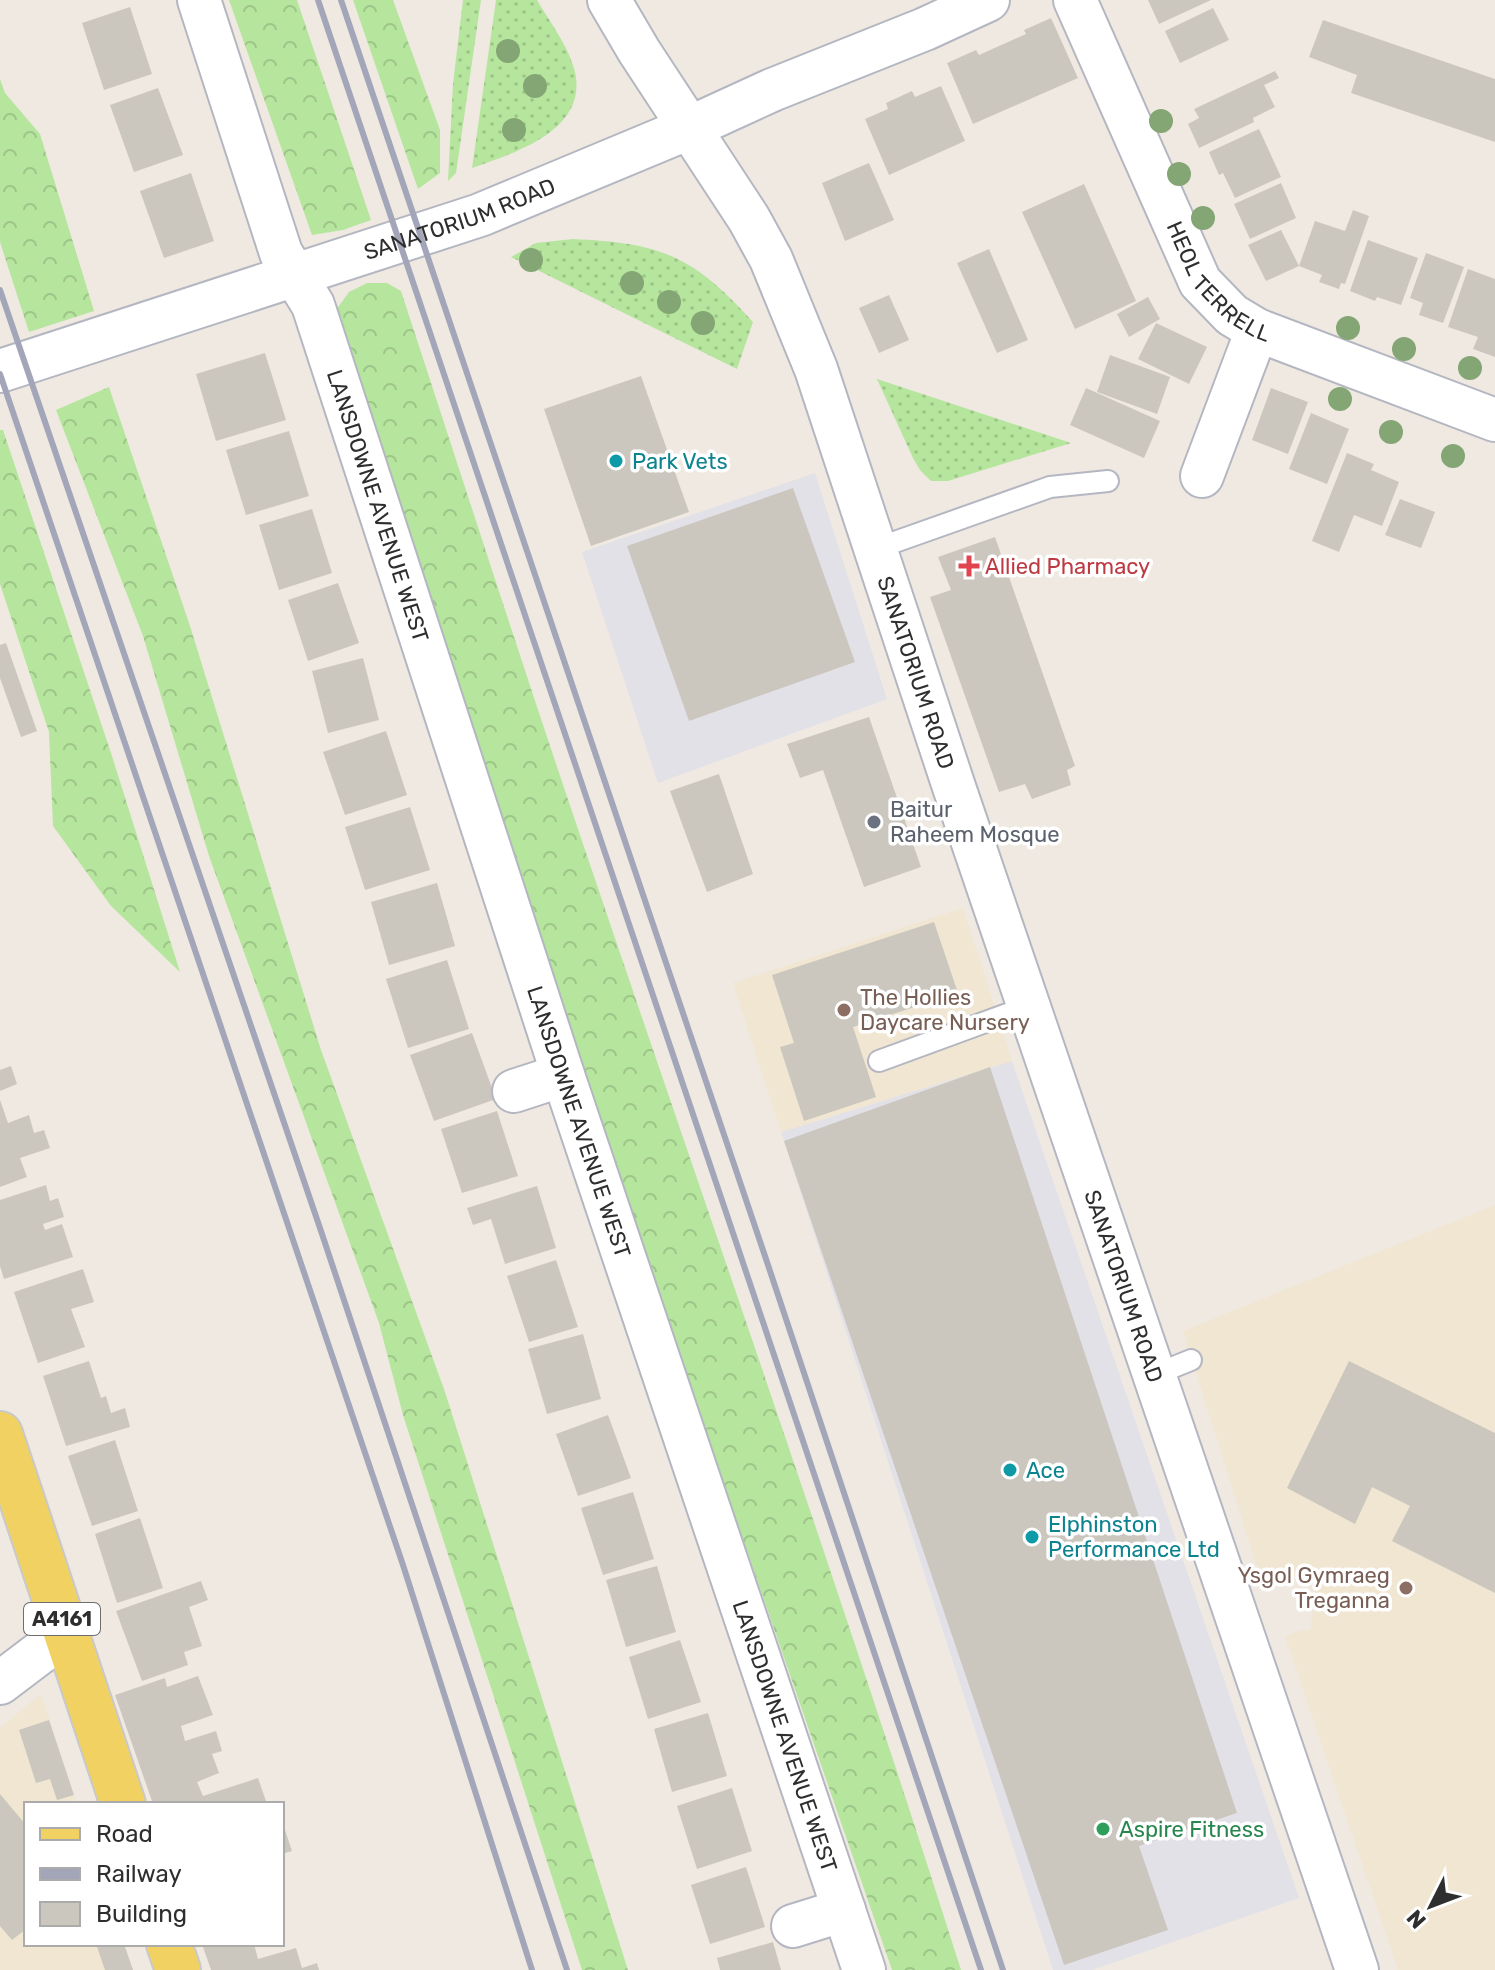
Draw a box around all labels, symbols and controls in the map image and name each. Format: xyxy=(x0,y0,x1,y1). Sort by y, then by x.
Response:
street label: SANATORIUM ROAD xyxy=(360,172,559,266)
street label: HEOL TERRELL xyxy=(1161,217,1274,348)
street label: LANSDOWNE AVENUE WEST xyxy=(321,366,435,646)
place label: Park Vets xyxy=(632,448,728,475)
marker: Park Vets xyxy=(607,452,625,470)
place label: Allied Pharmacy xyxy=(985,553,1150,580)
marker: Allied Pharmacy xyxy=(960,557,978,575)
street label: SANATORIUM ROAD xyxy=(871,573,960,773)
place label: Baitur Raheem Mosque xyxy=(890,796,1060,848)
marker: Baitur Raheem Mosque xyxy=(865,813,883,831)
street label: LANSDOWNE AVENUE WEST xyxy=(521,983,637,1262)
place label: The Hollies Daycare Nursery xyxy=(860,984,1030,1036)
marker: The Hollies Daycare Nursery xyxy=(835,1001,853,1019)
street label: SANATORIUM ROAD xyxy=(1078,1187,1169,1386)
place label: Ace xyxy=(1026,1457,1065,1484)
marker: Ace xyxy=(1001,1461,1019,1479)
place label: Elphinston Performance Ltd xyxy=(1048,1511,1220,1563)
marker: Elphinston Performance Ltd xyxy=(1023,1528,1041,1546)
place label: Ysgol Gymraeg Treganna xyxy=(1238,1562,1390,1614)
marker: Ysgol Gymraeg Treganna xyxy=(1397,1579,1415,1597)
street label: LANSDOWNE AVENUE WEST xyxy=(727,1597,843,1876)
road number: A4161 xyxy=(24,1603,100,1635)
legend xyxy=(24,1802,284,1946)
place label: Aspire Fitness xyxy=(1119,1816,1264,1843)
text: Road xyxy=(96,1820,153,1848)
marker: Aspire Fitness xyxy=(1094,1820,1112,1838)
text: Railway xyxy=(96,1860,182,1888)
north arrow xyxy=(1391,1866,1471,1946)
text: Building xyxy=(96,1900,187,1928)
text: N xyxy=(1401,1904,1432,1934)

